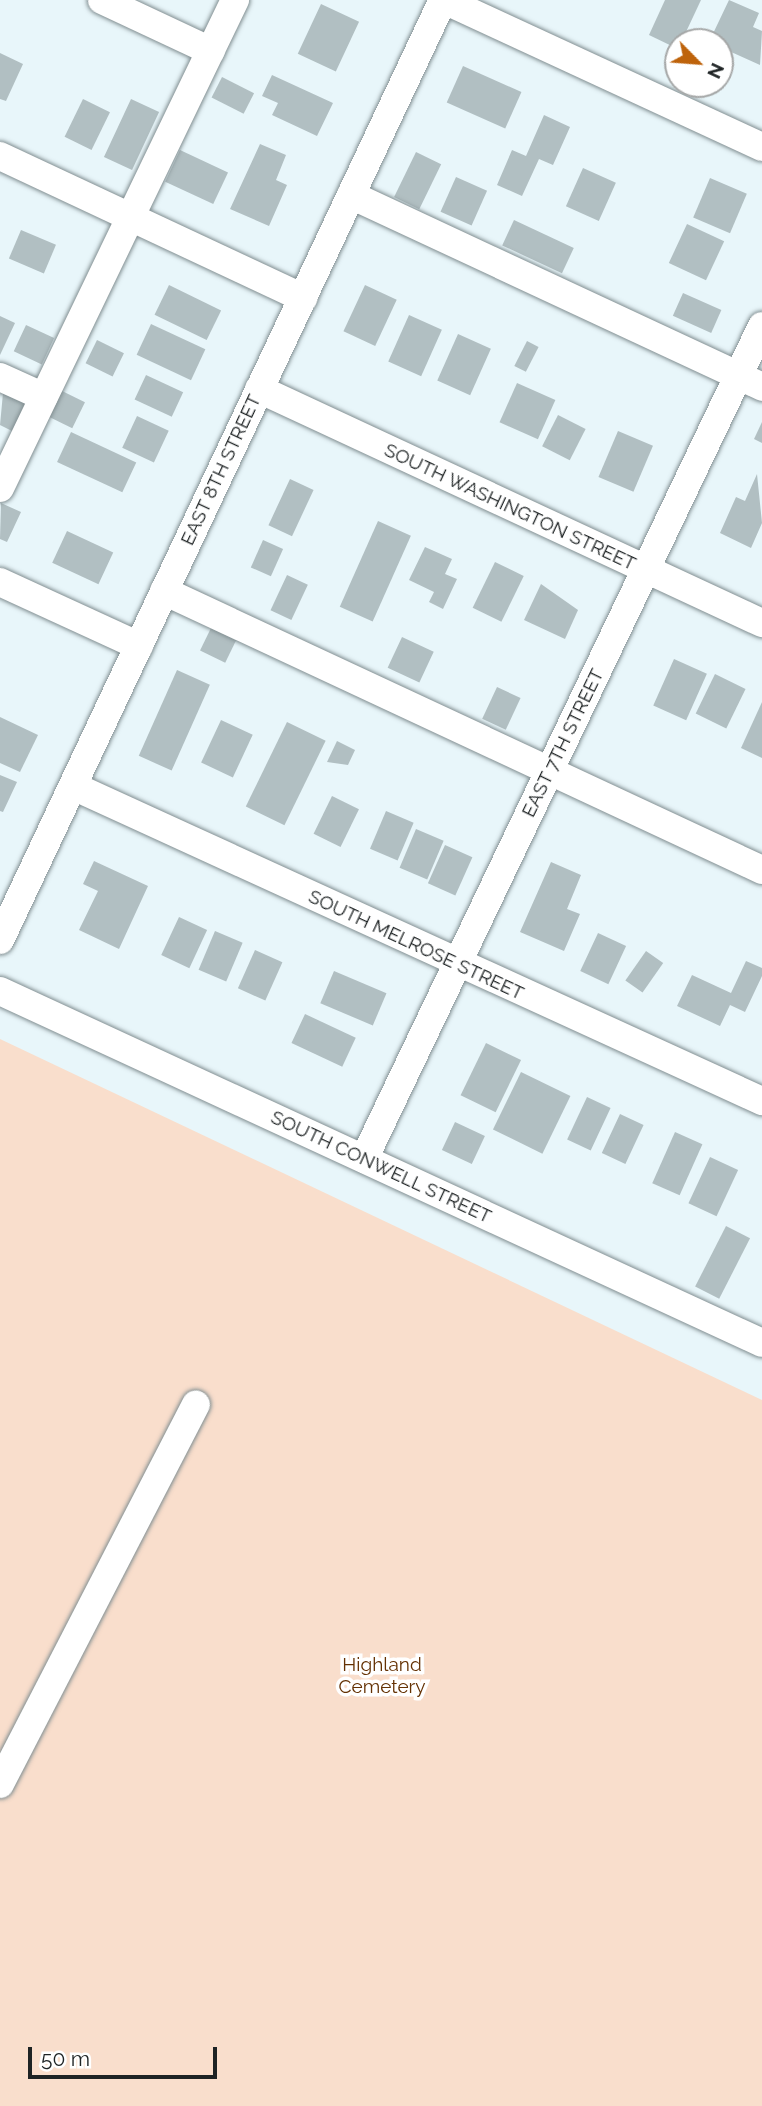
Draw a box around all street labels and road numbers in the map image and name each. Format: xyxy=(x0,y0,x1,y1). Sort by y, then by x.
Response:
street label: EAST 8TH STREET xyxy=(176,391,266,549)
street label: SOUTH WASHINGTON STREET xyxy=(380,438,640,576)
street label: EAST 7TH STREET xyxy=(517,665,609,821)
street label: SOUTH MELROSE STREET xyxy=(305,885,527,1005)
street label: SOUTH CONWELL STREET xyxy=(267,1106,495,1228)

